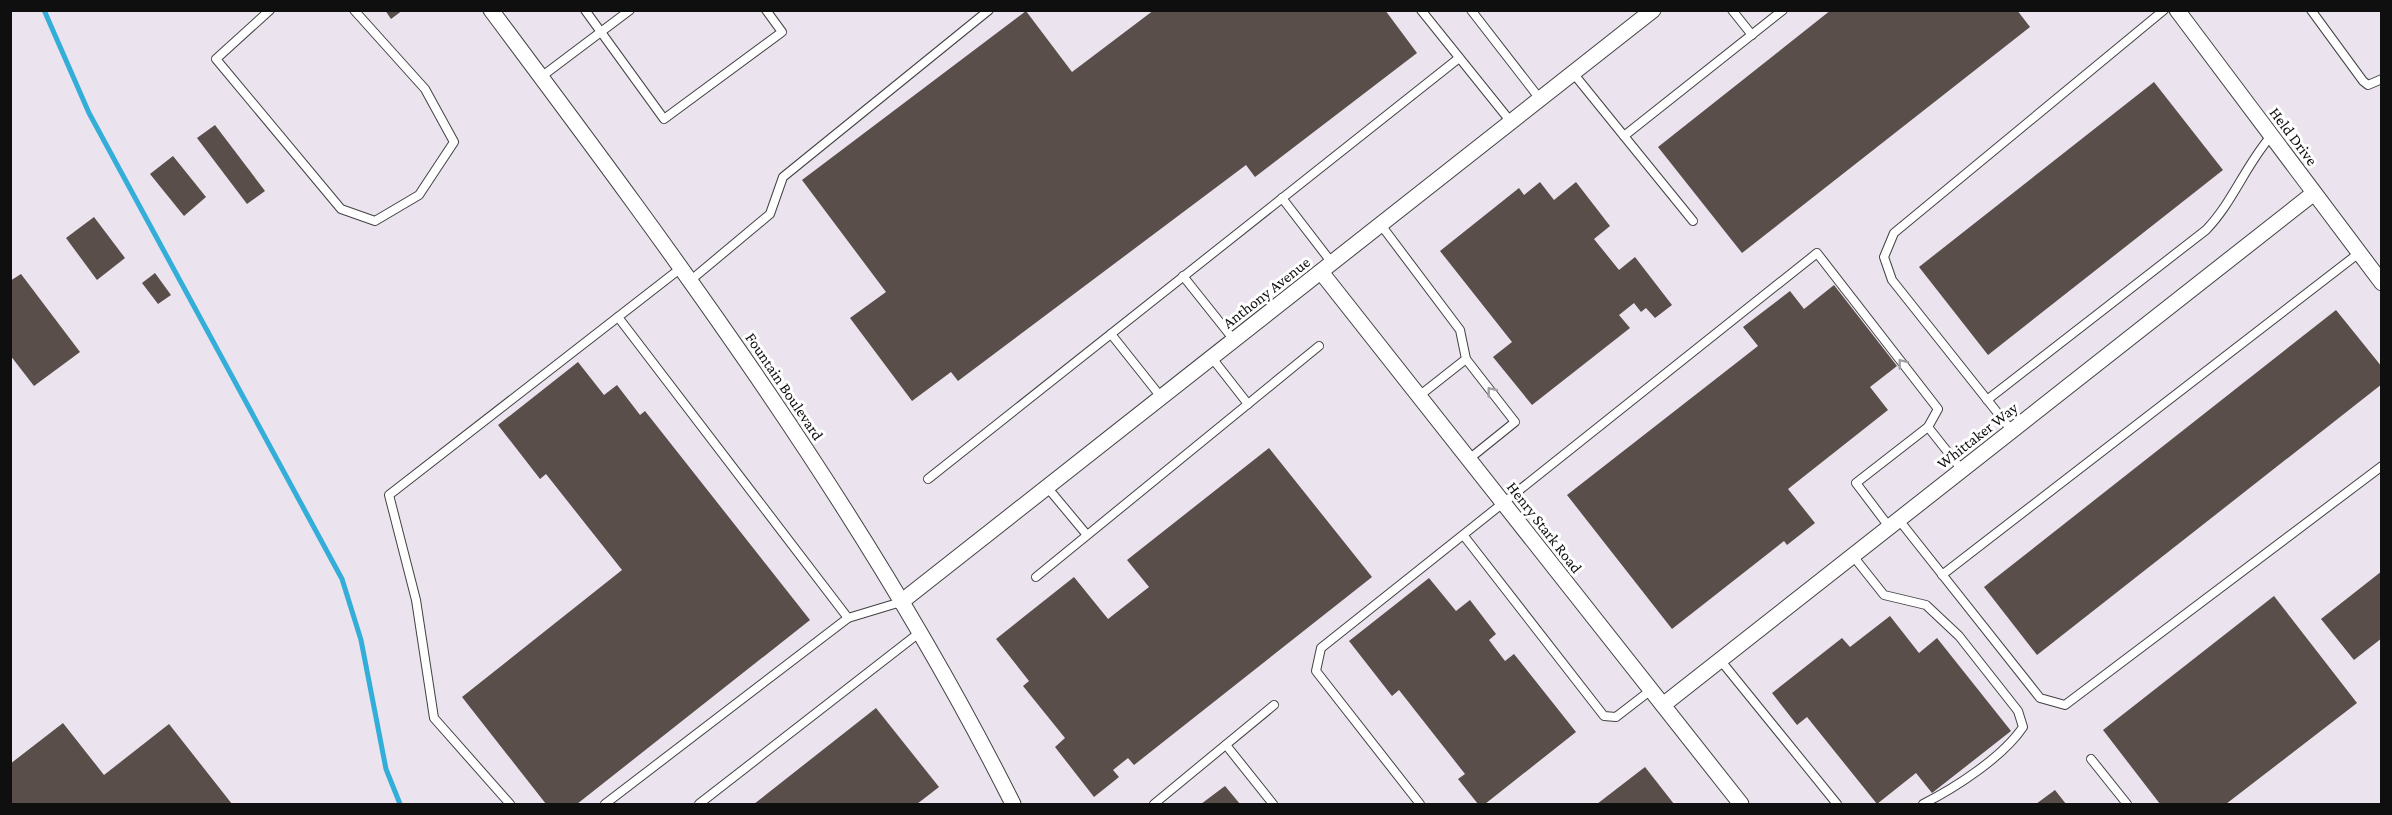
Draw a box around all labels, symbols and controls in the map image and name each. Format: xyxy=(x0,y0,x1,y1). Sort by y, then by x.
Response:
street label: Held Drive xyxy=(2266,104,2321,169)
street label: Anthony Avenue xyxy=(1219,253,1314,332)
street label: Fountain Boulevard xyxy=(742,329,827,444)
one-way arrow xyxy=(1899,358,1910,369)
one-way arrow xyxy=(1487,386,1498,397)
street label: Whittaker Way xyxy=(1934,398,2022,473)
street label: Henry Stark Road xyxy=(1503,478,1586,577)

